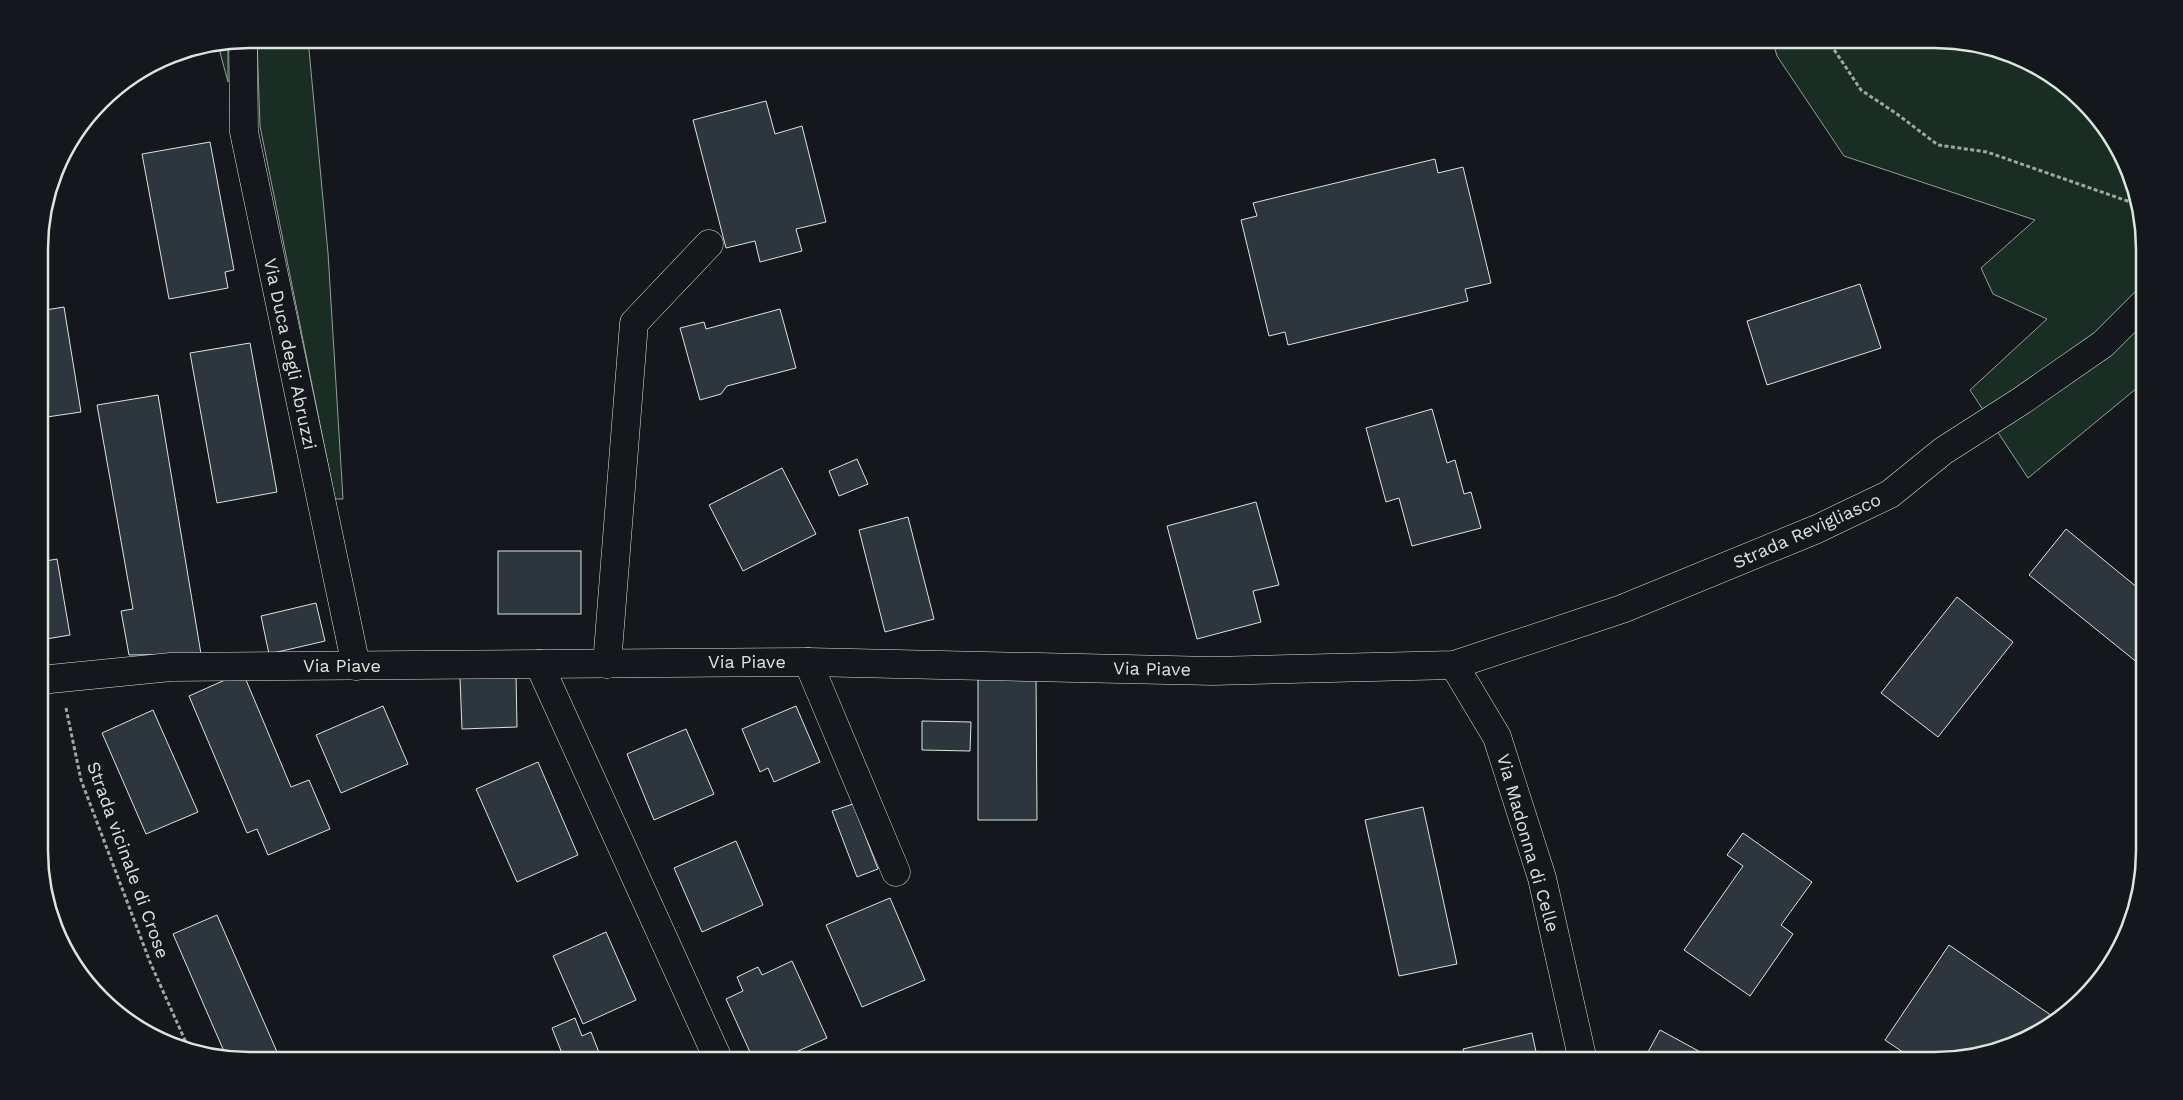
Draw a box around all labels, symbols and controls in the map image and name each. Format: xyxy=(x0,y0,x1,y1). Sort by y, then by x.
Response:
street label: Via Duca degli Abruzzi xyxy=(260,256,321,451)
street label: Strada Revigliasco xyxy=(1729,488,1884,573)
street label: Via Piave xyxy=(708,651,786,672)
street label: Via Piave xyxy=(303,655,381,676)
street label: Via Piave xyxy=(1113,657,1191,680)
street label: Via Madonna di Celle xyxy=(1493,751,1564,934)
street label: Strada vicinale di Crose xyxy=(83,759,174,961)

